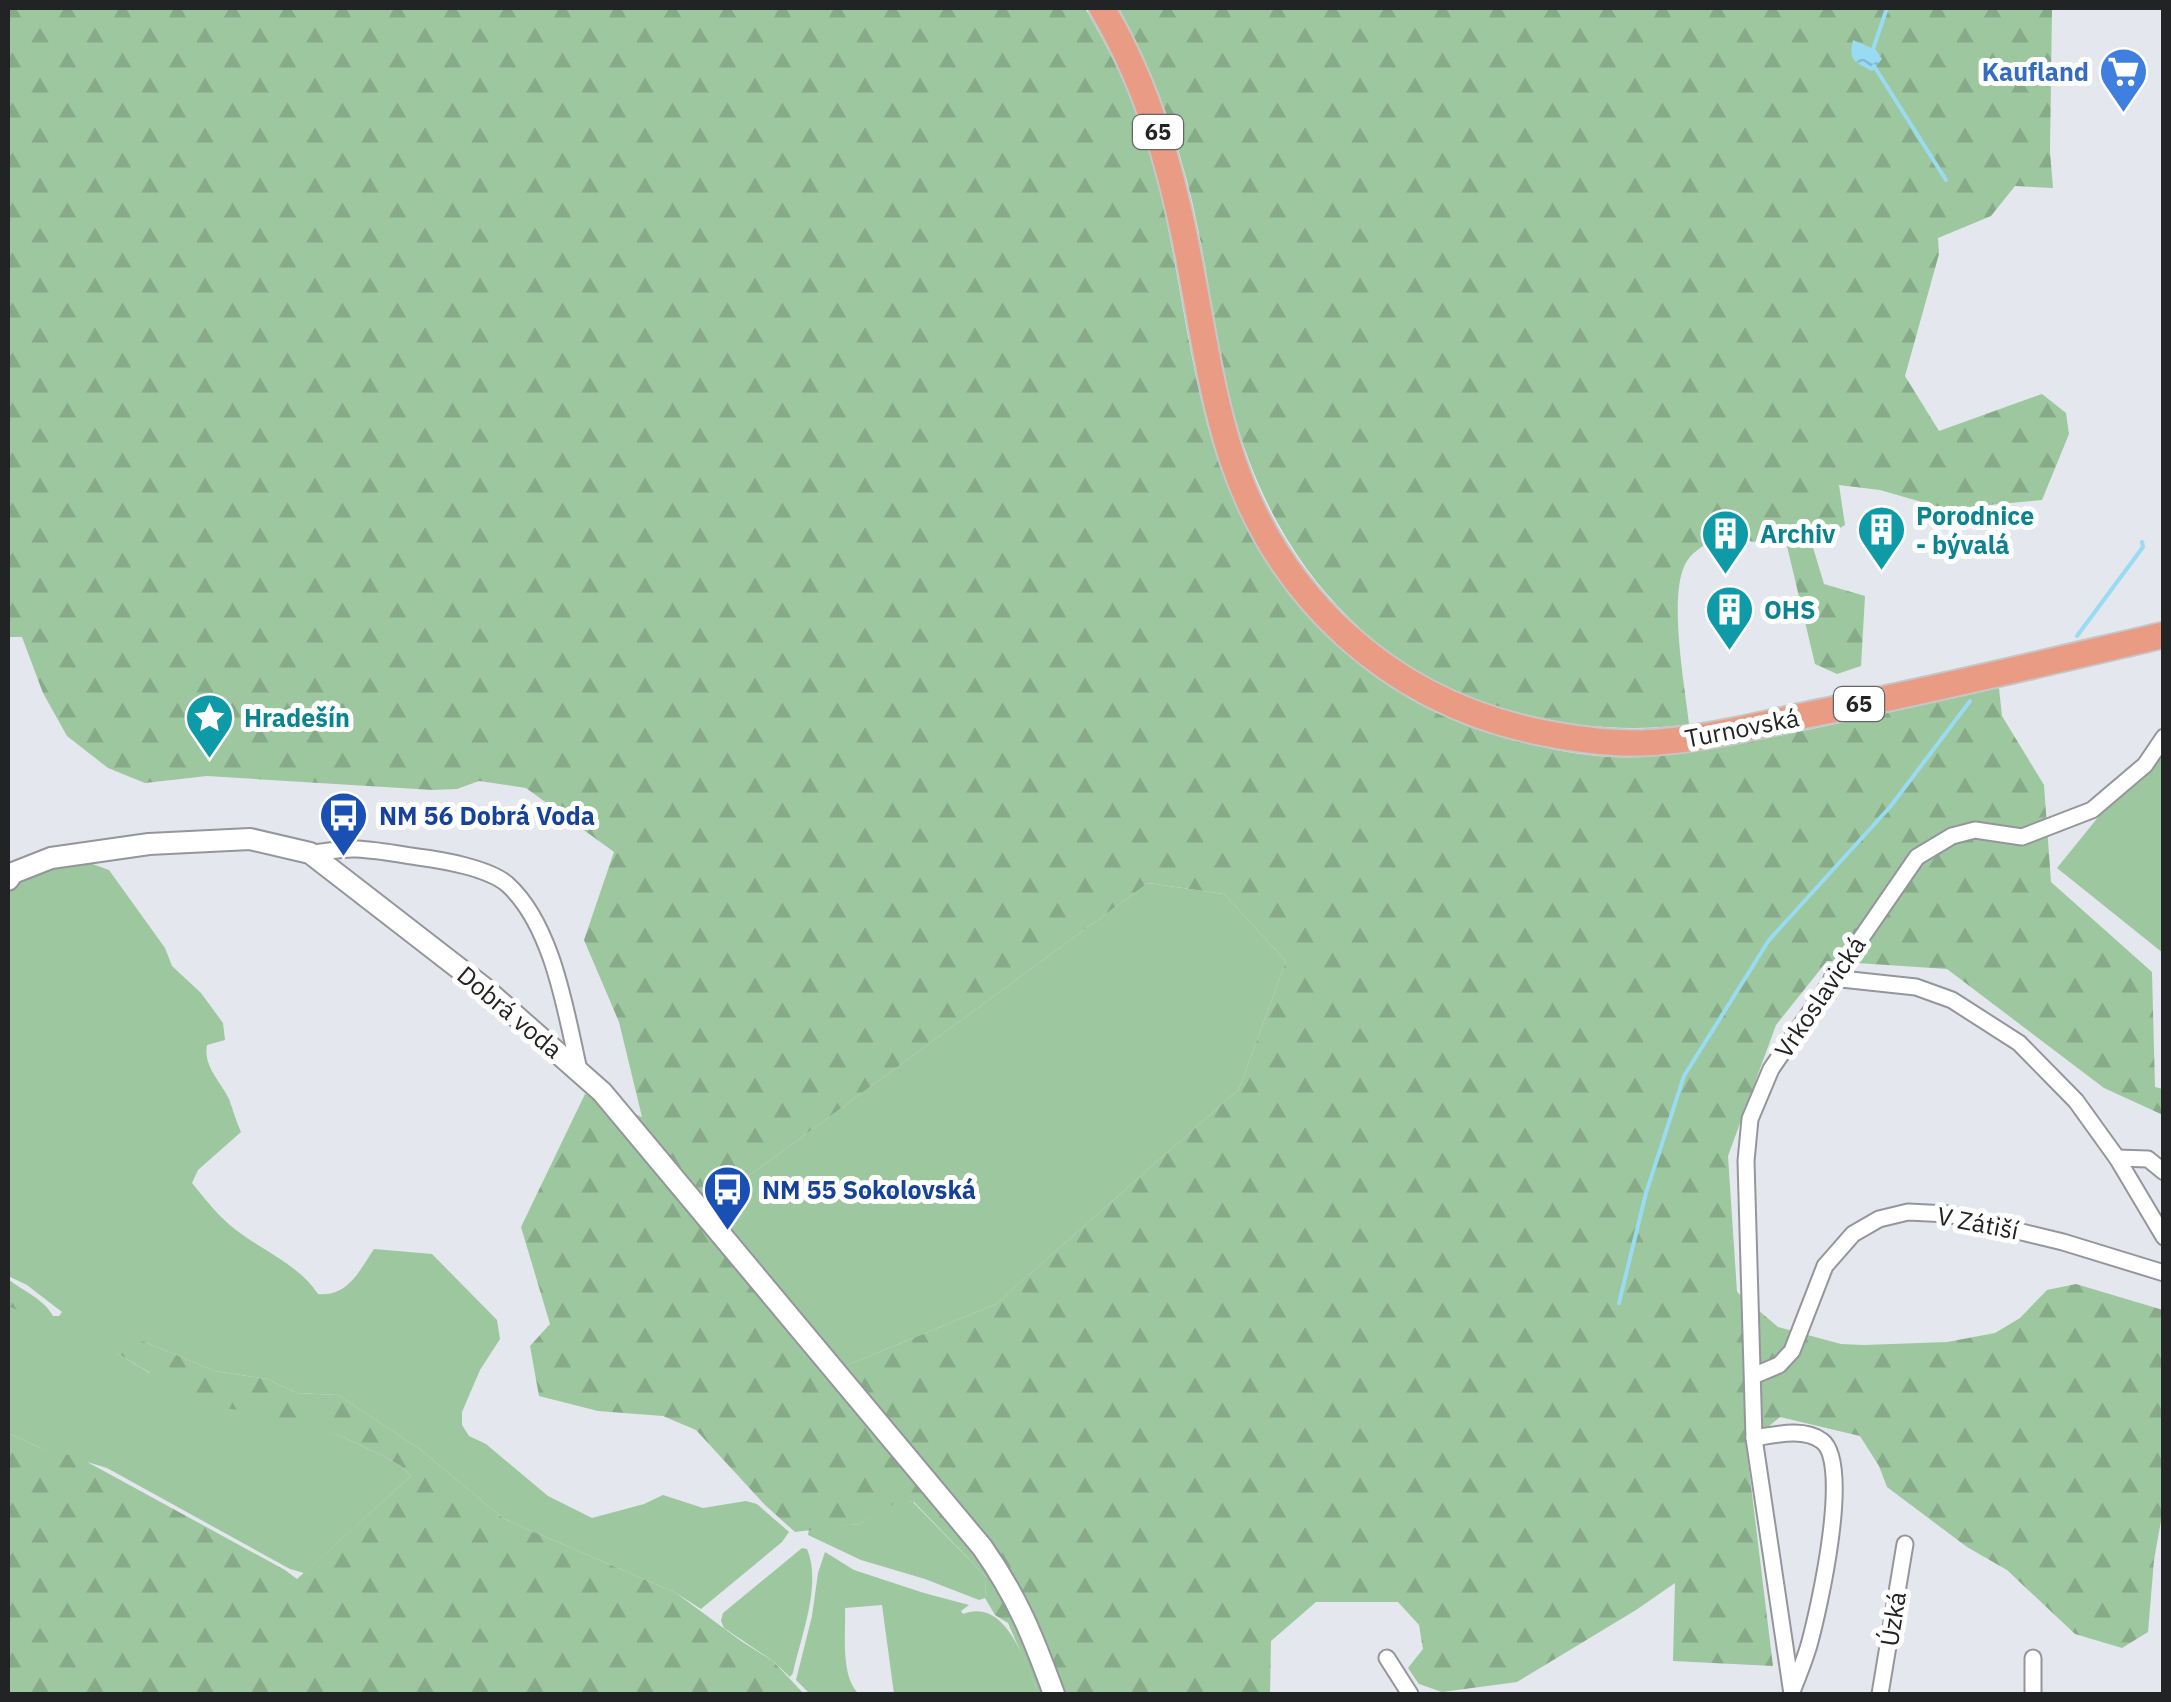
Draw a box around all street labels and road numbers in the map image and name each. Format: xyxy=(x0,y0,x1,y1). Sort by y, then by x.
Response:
road number: 65 xyxy=(1133,115,1183,149)
road number: 65 xyxy=(1834,687,1884,721)
street label: Turnovská xyxy=(1682,700,1802,755)
street label: Vrkoslavická xyxy=(1767,929,1873,1064)
street label: Dobrá voda xyxy=(451,958,570,1065)
street label: V Zátiší xyxy=(1934,1198,2022,1247)
street label: Úzká xyxy=(1872,1589,1913,1649)

